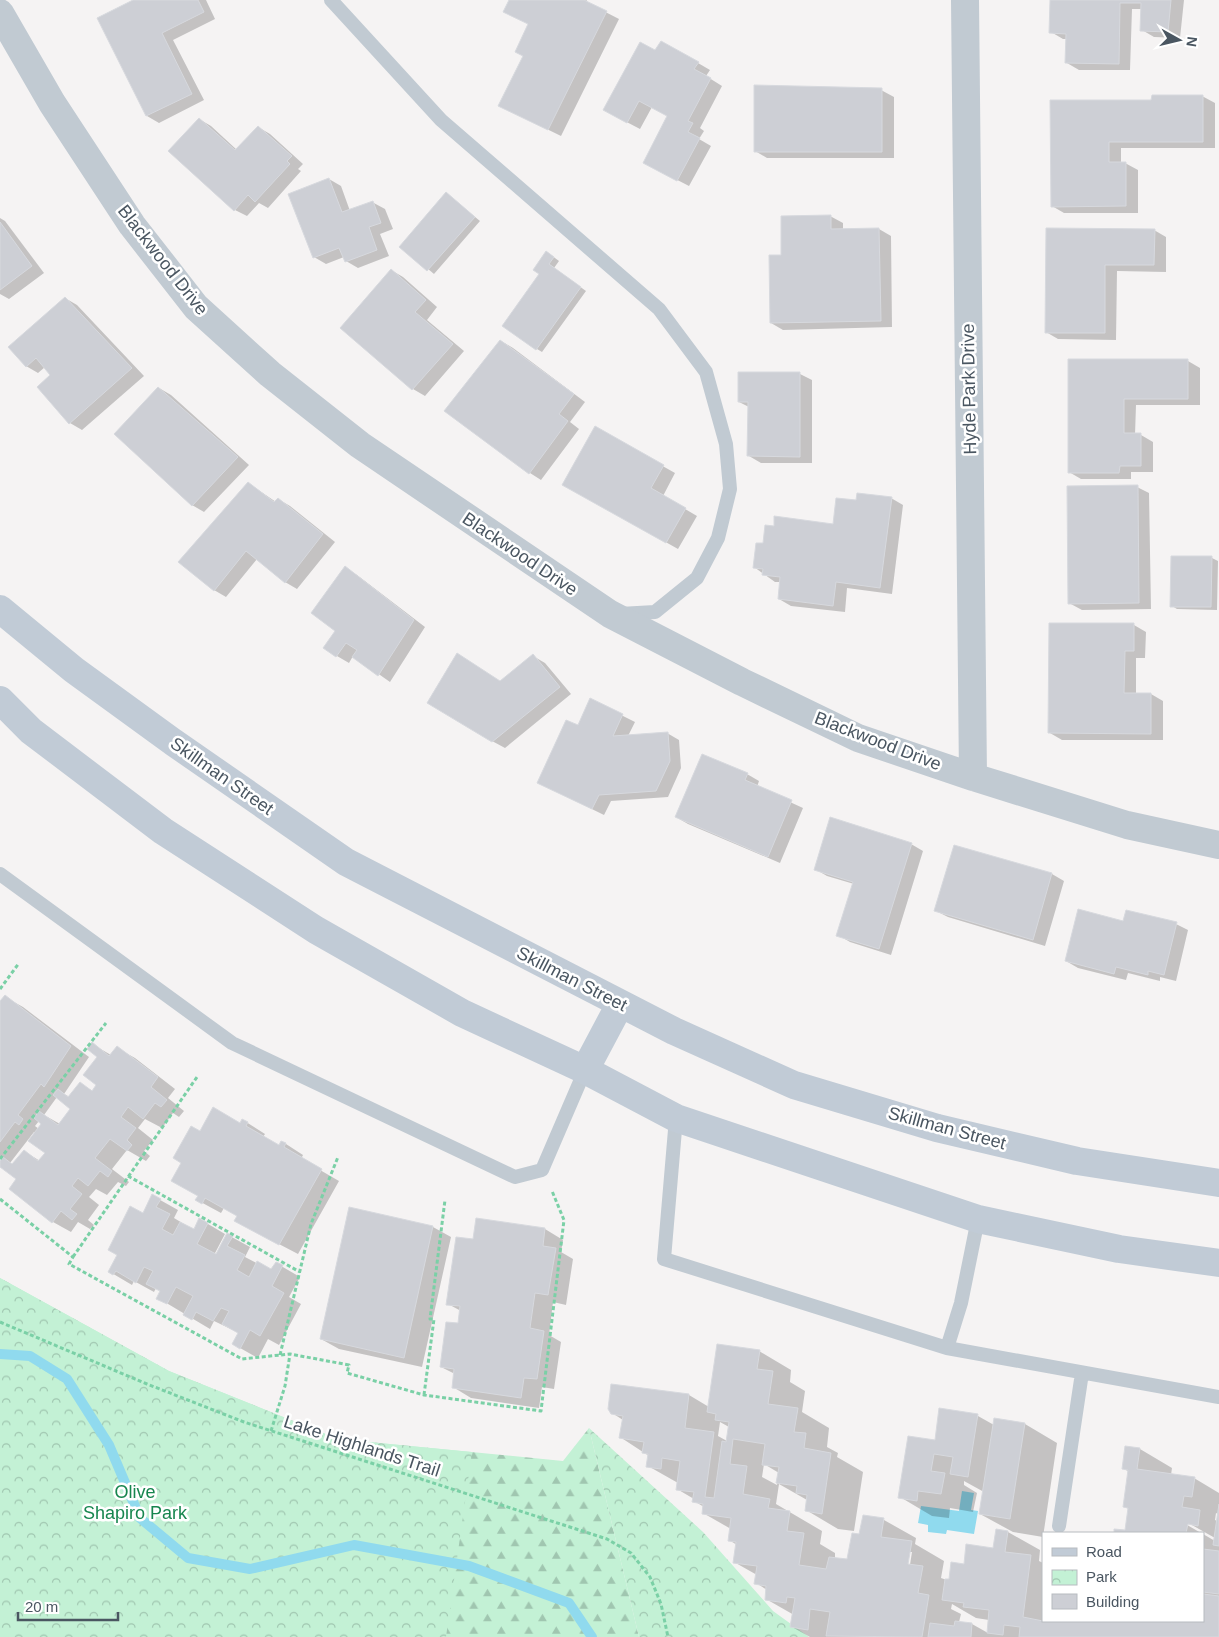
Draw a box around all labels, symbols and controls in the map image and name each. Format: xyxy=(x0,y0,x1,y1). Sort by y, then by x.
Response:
north arrow xyxy=(1154,15,1204,65)
text: N xyxy=(1183,36,1201,48)
street label: Blackwood Drive xyxy=(114,201,212,319)
street label: Hyde Park Drive xyxy=(958,323,980,455)
street label: Blackwood Drive xyxy=(459,508,581,600)
street label: Blackwood Drive xyxy=(812,708,944,774)
street label: Skillman Street xyxy=(167,733,277,819)
street label: Skillman Street xyxy=(514,943,630,1015)
street label: Skillman Street xyxy=(886,1103,1008,1153)
street label: Lake Highlands Trail xyxy=(281,1411,443,1481)
park label: Olive Shapiro Park xyxy=(83,1482,188,1523)
legend xyxy=(1042,1532,1204,1622)
text: Road xyxy=(1086,1543,1122,1560)
text: Park xyxy=(1086,1568,1117,1585)
scale bar xyxy=(18,1590,118,1622)
text: Building xyxy=(1086,1593,1139,1610)
text: 20 m xyxy=(25,1598,58,1615)

